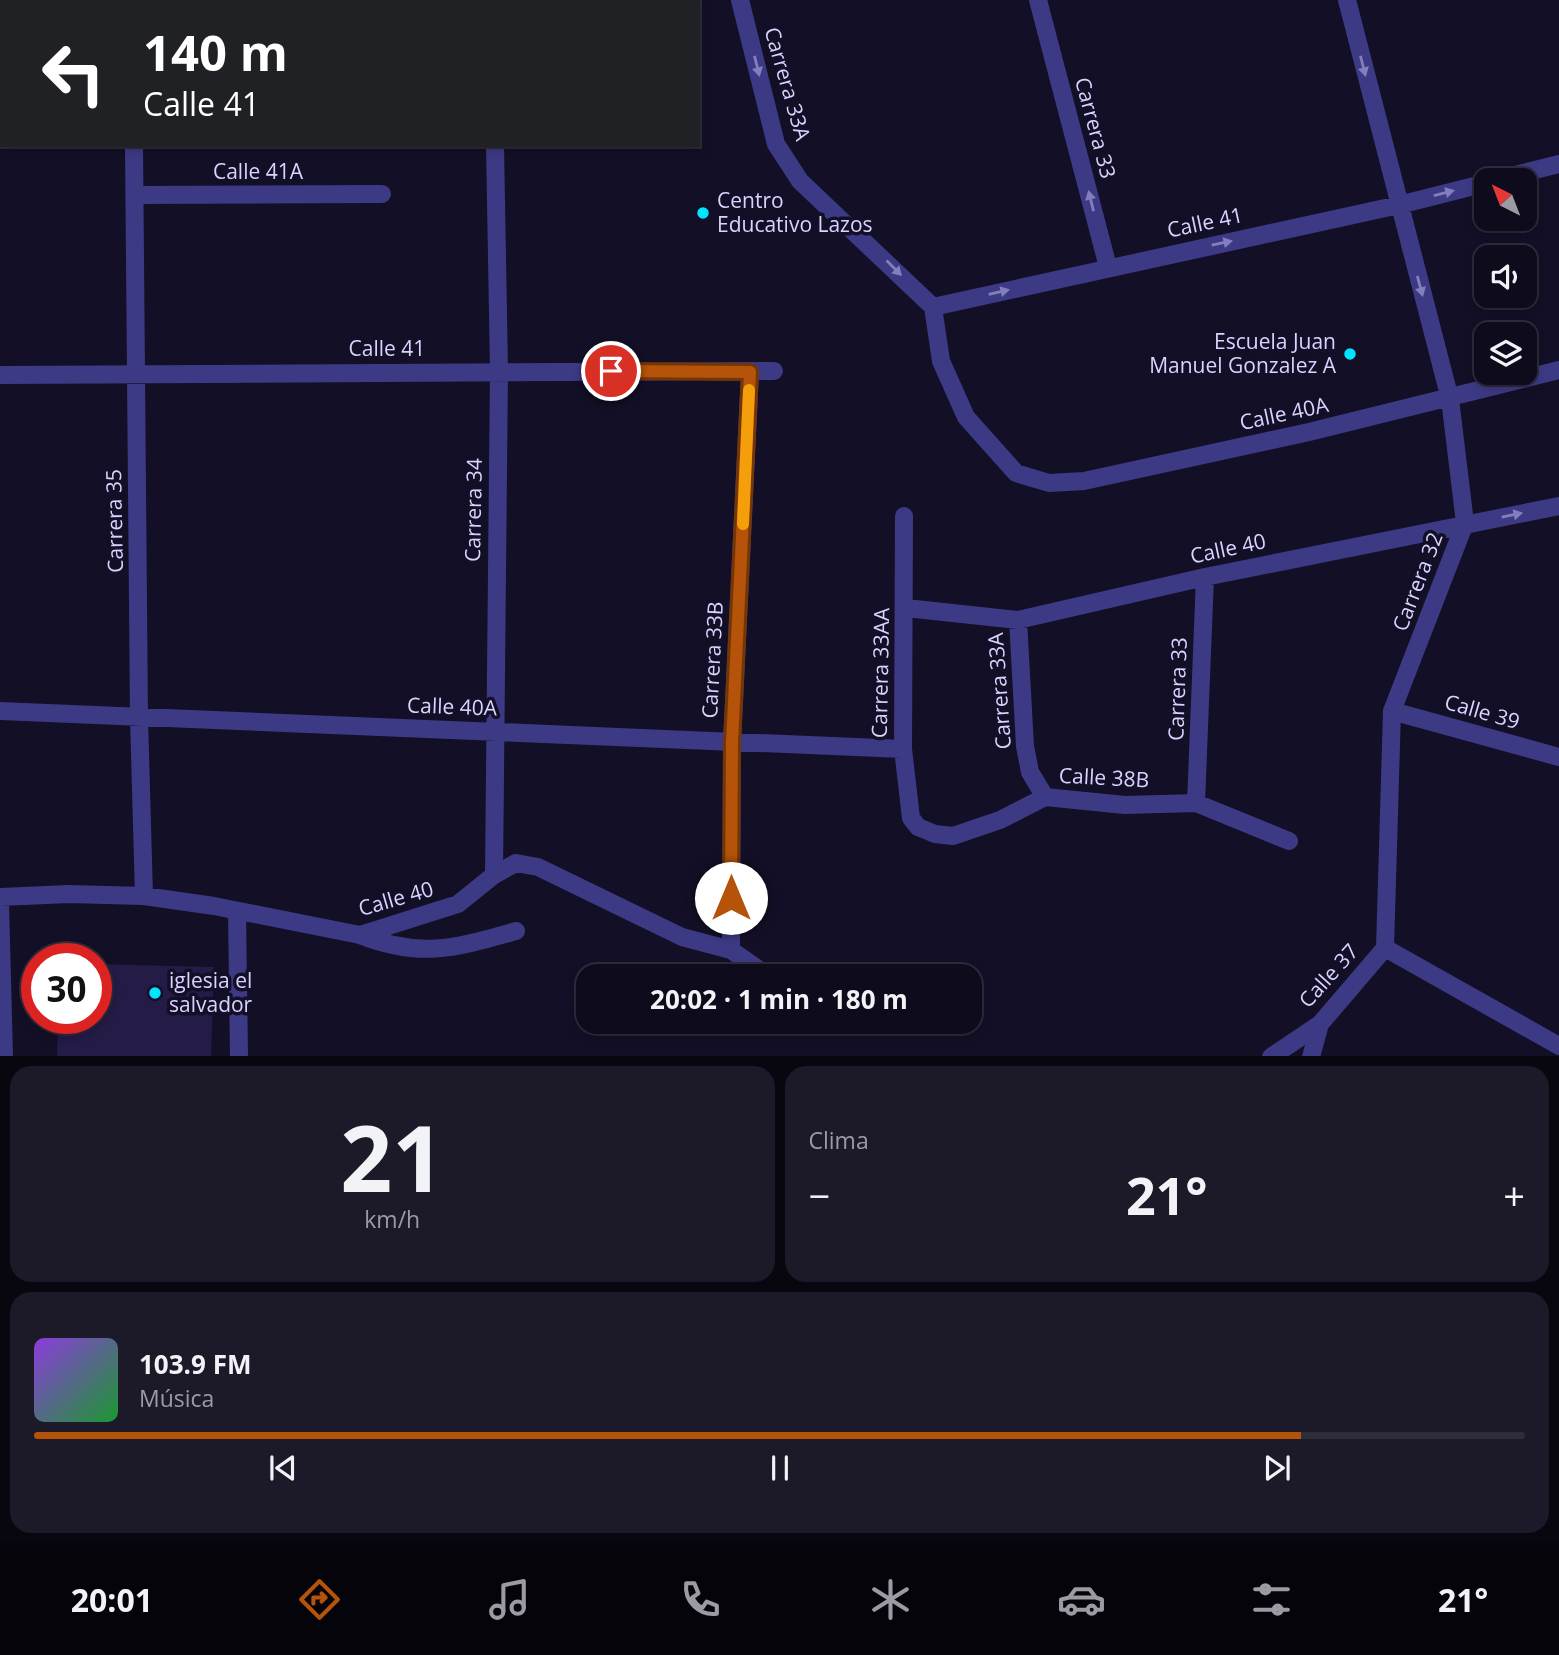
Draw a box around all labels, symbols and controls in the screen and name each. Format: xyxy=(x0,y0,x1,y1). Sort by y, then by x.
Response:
text: 140 m xyxy=(143,19,288,85)
street label: Carrera 33A xyxy=(758,24,818,144)
icon: left xyxy=(28,28,119,119)
one-way arrow xyxy=(752,55,763,77)
one-way arrow xyxy=(1358,55,1369,77)
street label: Carrera 33 xyxy=(1069,74,1123,181)
text: Calle 41 xyxy=(143,82,260,125)
street label: Calle 41A xyxy=(213,157,304,185)
north arrow xyxy=(1474,168,1536,231)
map controls xyxy=(1474,168,1537,385)
place label: Centro Educativo Lazos xyxy=(717,186,873,238)
one-way arrow xyxy=(1433,187,1455,198)
one-way arrow xyxy=(1085,190,1096,212)
street label: Calle 41 xyxy=(1164,200,1245,244)
marker: Centro Educativo Lazos xyxy=(695,205,711,221)
one-way arrow xyxy=(1211,237,1233,248)
button: sound xyxy=(1474,245,1537,308)
one-way arrow xyxy=(885,260,902,277)
one-way arrow xyxy=(1416,276,1426,297)
one-way arrow xyxy=(988,286,1010,297)
button: layers xyxy=(1474,322,1537,385)
place label: Escuela Juan Manuel Gonzalez A xyxy=(1149,327,1337,379)
street label: Calle 41 xyxy=(349,334,425,362)
pin xyxy=(581,341,641,401)
marker: Escuela Juan Manuel Gonzalez A xyxy=(1342,346,1358,362)
icon: arrive xyxy=(592,352,630,390)
street label: Calle 40A xyxy=(1237,390,1331,436)
street label: Carrera 34 xyxy=(458,458,488,562)
street label: Carrera 35 xyxy=(99,469,129,573)
one-way arrow xyxy=(1501,509,1523,520)
street label: Calle 40 xyxy=(1187,526,1268,570)
street label: Carrera 32 xyxy=(1385,528,1449,635)
street label: Carrera 33B xyxy=(695,601,729,719)
street label: Carrera 33AA xyxy=(865,607,895,738)
street label: Carrera 33A xyxy=(981,631,1017,750)
street label: Carrera 33 xyxy=(1161,637,1193,741)
street label: Calle 39 xyxy=(1442,687,1523,735)
street label: Calle 40A xyxy=(407,690,498,722)
street label: Calle 38B xyxy=(1058,761,1150,793)
position arrow xyxy=(694,861,768,935)
street label: Calle 40 xyxy=(355,874,436,922)
street label: Calle 37 xyxy=(1292,937,1364,1013)
speed limit sign: 30 xyxy=(21,943,112,1034)
place label: iglesia el salvador xyxy=(169,966,253,1018)
text: 20:02 · 1 min · 180 m xyxy=(650,981,908,1017)
marker: iglesia el salvador xyxy=(147,985,163,1001)
text: 21 xyxy=(340,1095,444,1219)
text: Clima xyxy=(809,1124,869,1156)
text: 21° xyxy=(1126,1159,1208,1230)
text: − xyxy=(809,1169,830,1221)
text: + xyxy=(1503,1169,1525,1221)
text: km/h xyxy=(364,1203,420,1235)
text: 103.9 FM xyxy=(139,1346,251,1382)
text: Música xyxy=(139,1382,214,1414)
icon: previous xyxy=(264,1449,302,1487)
icon: pause xyxy=(761,1449,799,1487)
icon: next xyxy=(1258,1449,1296,1487)
icon: directions xyxy=(295,1575,344,1624)
icon: music xyxy=(485,1575,534,1624)
icon: phone xyxy=(676,1575,725,1624)
icon: climate xyxy=(866,1575,915,1624)
icon: car xyxy=(1057,1575,1106,1624)
icon: filters xyxy=(1247,1575,1296,1624)
text: 20:01 xyxy=(71,1578,153,1621)
text: 21° xyxy=(1438,1578,1488,1621)

